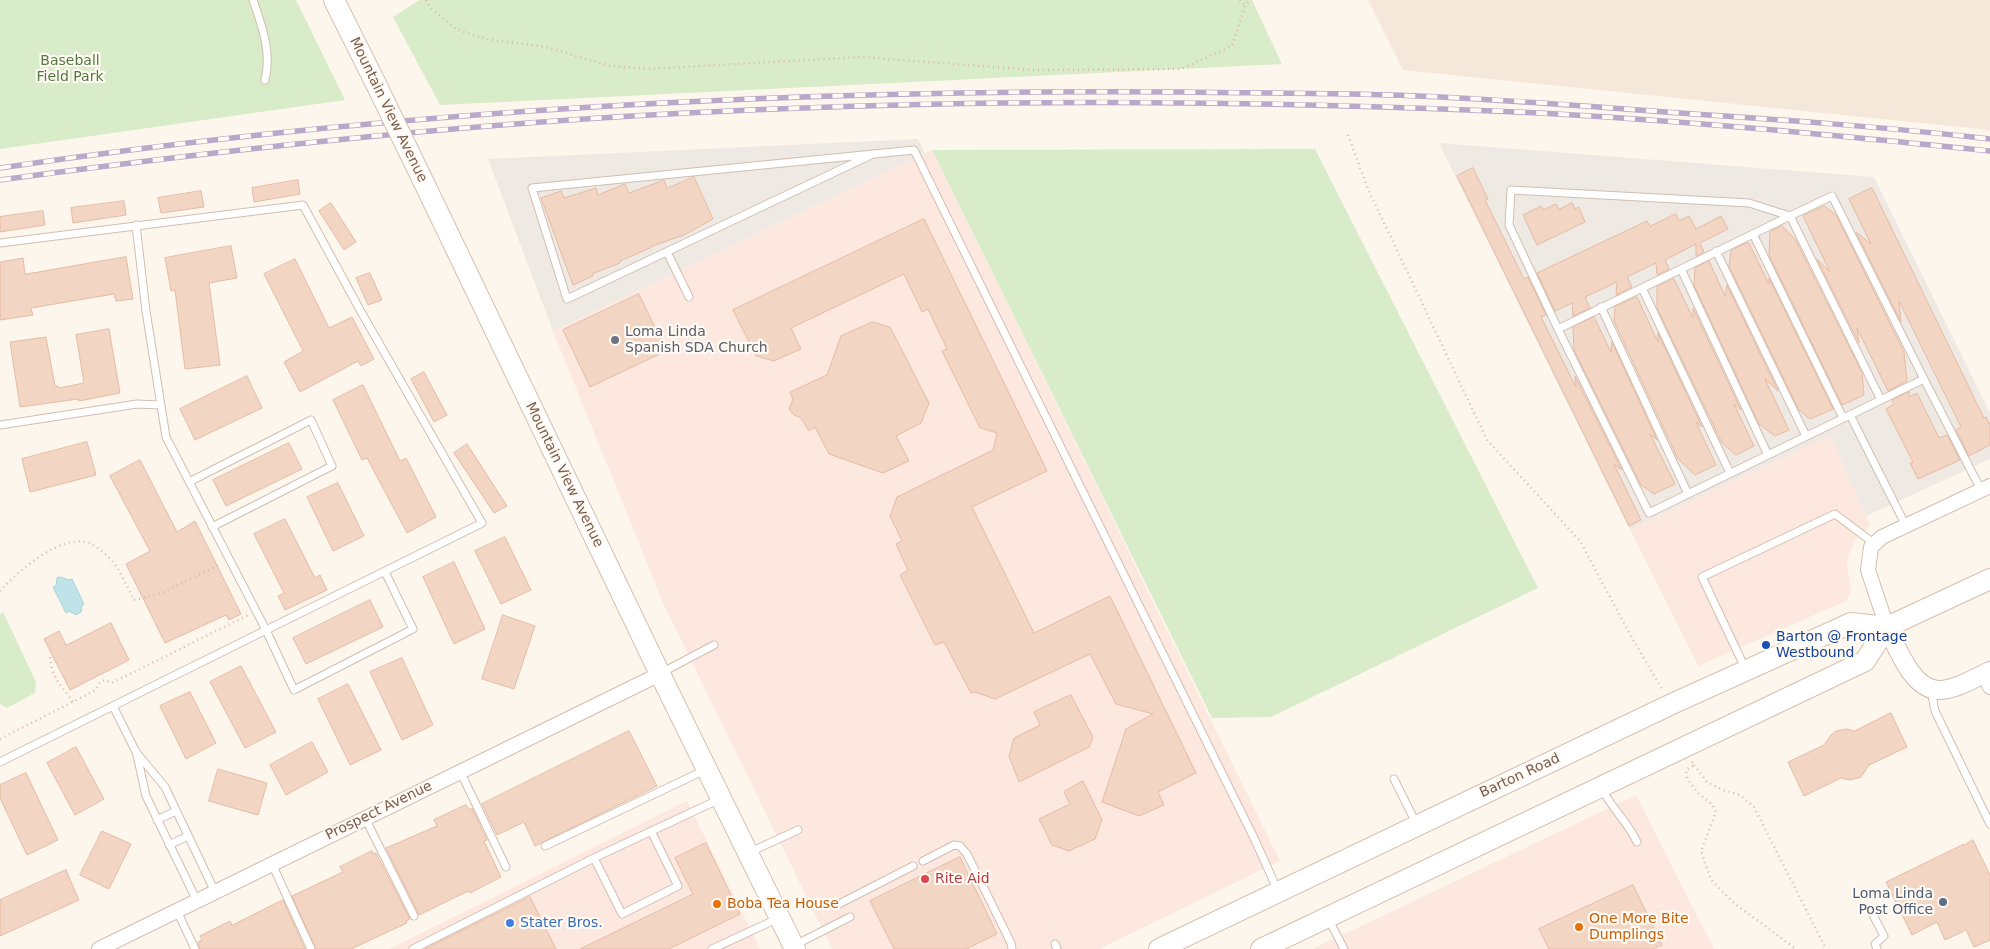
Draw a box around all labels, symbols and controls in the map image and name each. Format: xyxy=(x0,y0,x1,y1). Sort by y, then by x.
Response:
street label: Mountain View Avenue xyxy=(346,35,430,185)
park label: Baseball Field Park xyxy=(36,53,104,85)
place label: Loma Linda Spanish SDA Church xyxy=(625,324,768,357)
marker: Loma Linda Spanish SDA Church xyxy=(609,334,621,346)
street label: Mountain View Avenue xyxy=(522,400,606,550)
place label: Barton @ Frontage Westbound xyxy=(1776,629,1907,662)
marker: Barton @ Frontage Westbound xyxy=(1760,639,1772,651)
street label: Barton Road xyxy=(1477,750,1563,802)
street label: Prospect Avenue xyxy=(323,778,435,844)
place label: Rite Aid xyxy=(935,871,990,887)
marker: Rite Aid xyxy=(919,873,931,885)
place label: Loma Linda Post Office xyxy=(1852,886,1933,919)
place label: Boba Tea House xyxy=(727,896,839,912)
marker: Loma Linda Post Office xyxy=(1937,896,1949,908)
marker: Boba Tea House xyxy=(711,898,723,910)
place label: One More Bite Dumplings xyxy=(1589,911,1689,944)
place label: Stater Bros. xyxy=(520,915,603,931)
marker: Stater Bros. xyxy=(504,917,516,929)
marker: One More Bite Dumplings xyxy=(1573,921,1585,933)

